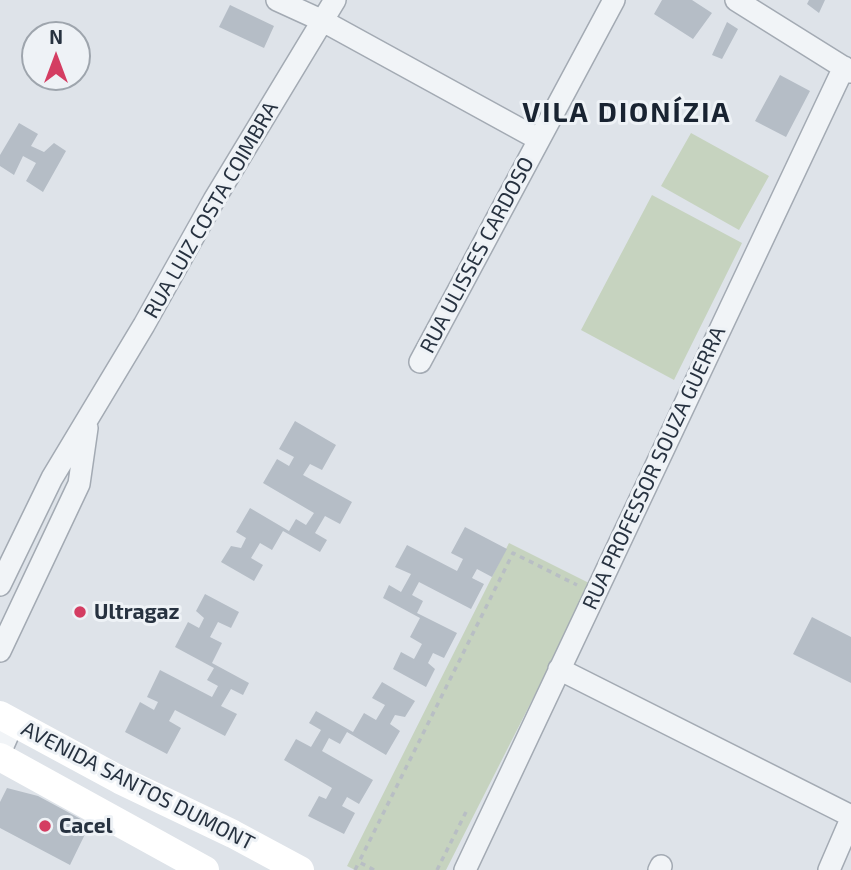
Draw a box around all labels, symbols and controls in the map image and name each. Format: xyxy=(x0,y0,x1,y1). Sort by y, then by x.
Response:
north arrow xyxy=(21,21,91,91)
text: N xyxy=(49,25,63,48)
district label: VILA DIONÍZIA xyxy=(524,96,730,130)
street label: RUA LUIZ COSTA COIMBRA xyxy=(139,97,283,323)
street label: RUA ULISSES CARDOSO xyxy=(415,153,539,357)
street label: RUA PROFESSOR SOUZA GUERRA xyxy=(577,322,731,614)
place label: Ultragaz xyxy=(94,599,180,625)
marker: Ultragaz xyxy=(72,604,88,620)
street label: AVENIDA SANTOS DUMONT xyxy=(17,716,259,856)
place label: Cacel xyxy=(59,813,113,839)
marker: Cacel xyxy=(37,818,53,834)

